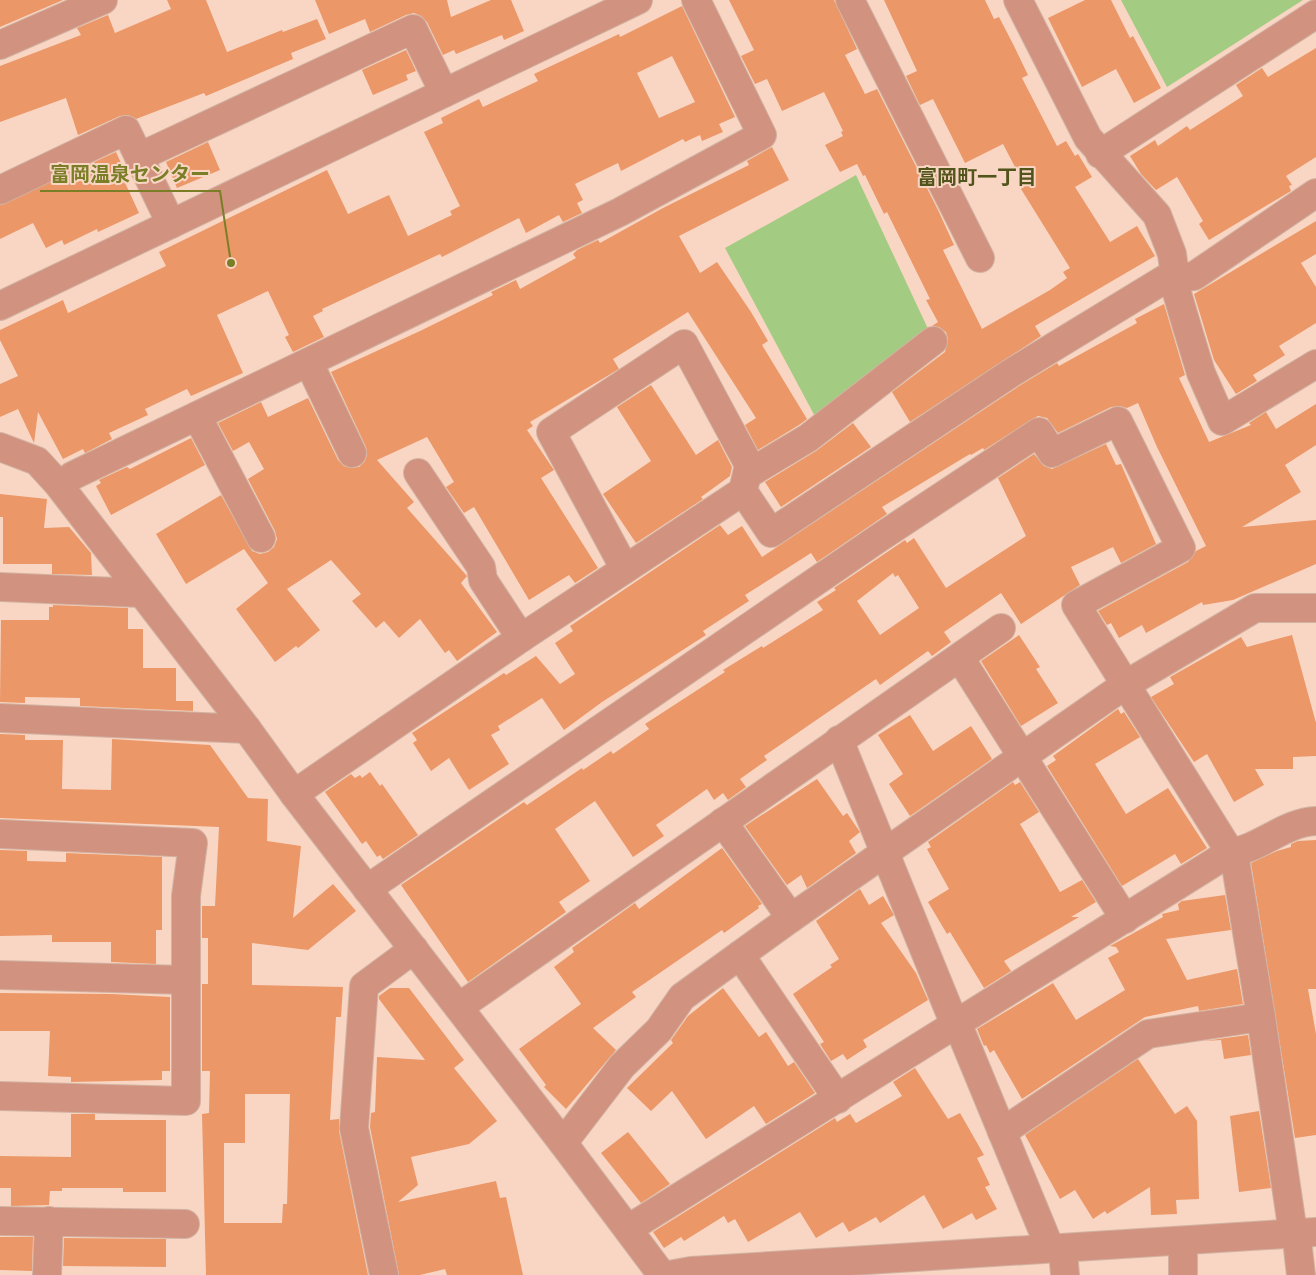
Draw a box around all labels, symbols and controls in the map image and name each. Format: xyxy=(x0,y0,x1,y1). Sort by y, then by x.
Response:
callout: 富岡温泉センター xyxy=(40,156,220,191)
text: 富岡温泉センター xyxy=(50,158,210,189)
district label: 富岡町一丁目 xyxy=(917,161,1037,192)

